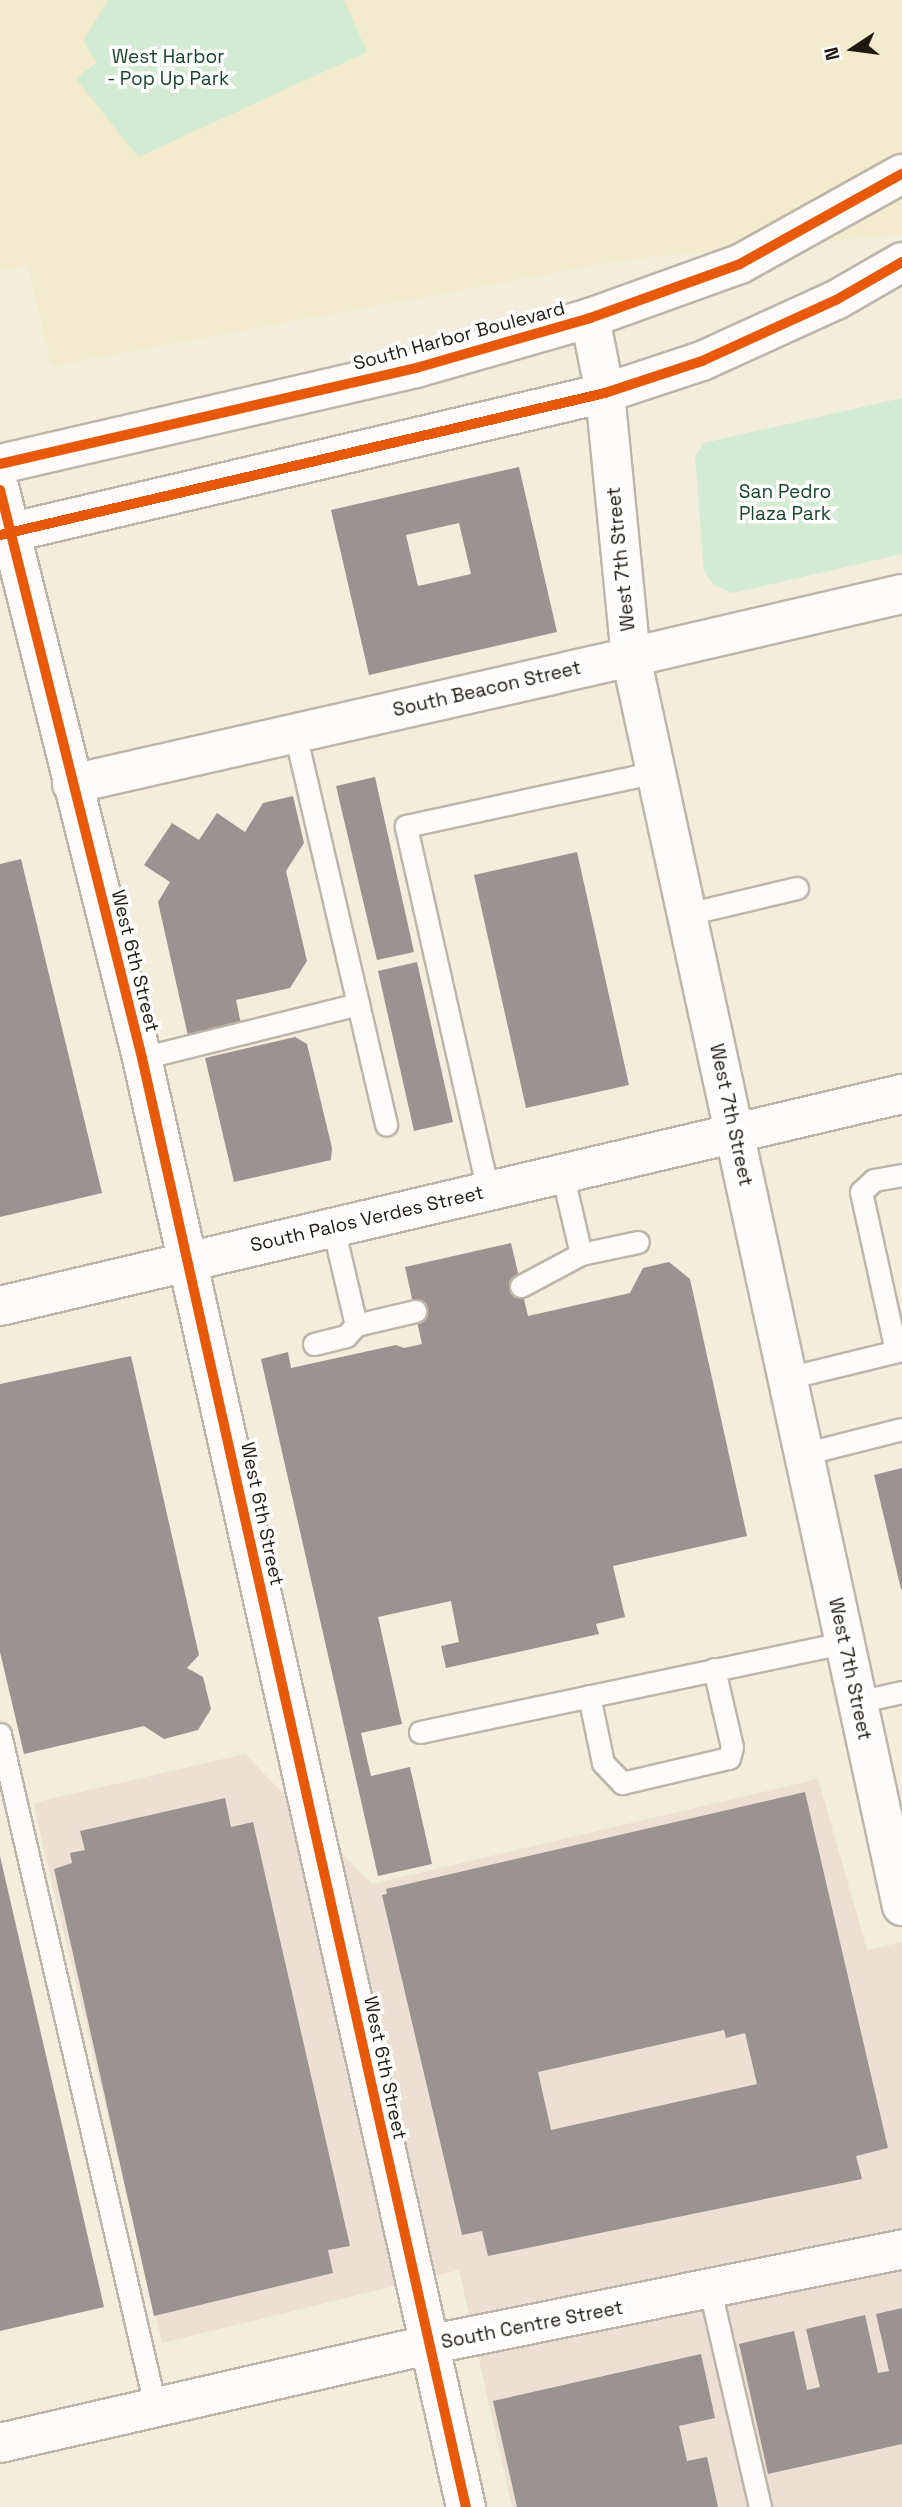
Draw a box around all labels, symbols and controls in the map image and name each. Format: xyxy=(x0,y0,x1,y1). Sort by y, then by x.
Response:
north arrow xyxy=(818,14,888,84)
text: N xyxy=(818,45,846,63)
park label: West Harbor - Pop Up Park xyxy=(107,46,229,90)
street label: South Harbor Boulevard xyxy=(351,297,567,375)
park label: San Pedro Plaza Park xyxy=(739,481,831,525)
street label: West 7th Street xyxy=(602,486,640,632)
street label: South Beacon Street xyxy=(391,656,583,722)
street label: West 6th Street xyxy=(106,887,164,1035)
street label: West 7th Street xyxy=(705,1042,757,1188)
street label: South Palos Verdes Street xyxy=(248,1181,486,1257)
street label: West 6th Street xyxy=(236,1440,288,1588)
street label: West 7th Street xyxy=(824,1596,876,1742)
street label: West 6th Street xyxy=(359,1994,411,2142)
street label: South Centre Street xyxy=(439,2296,625,2354)

